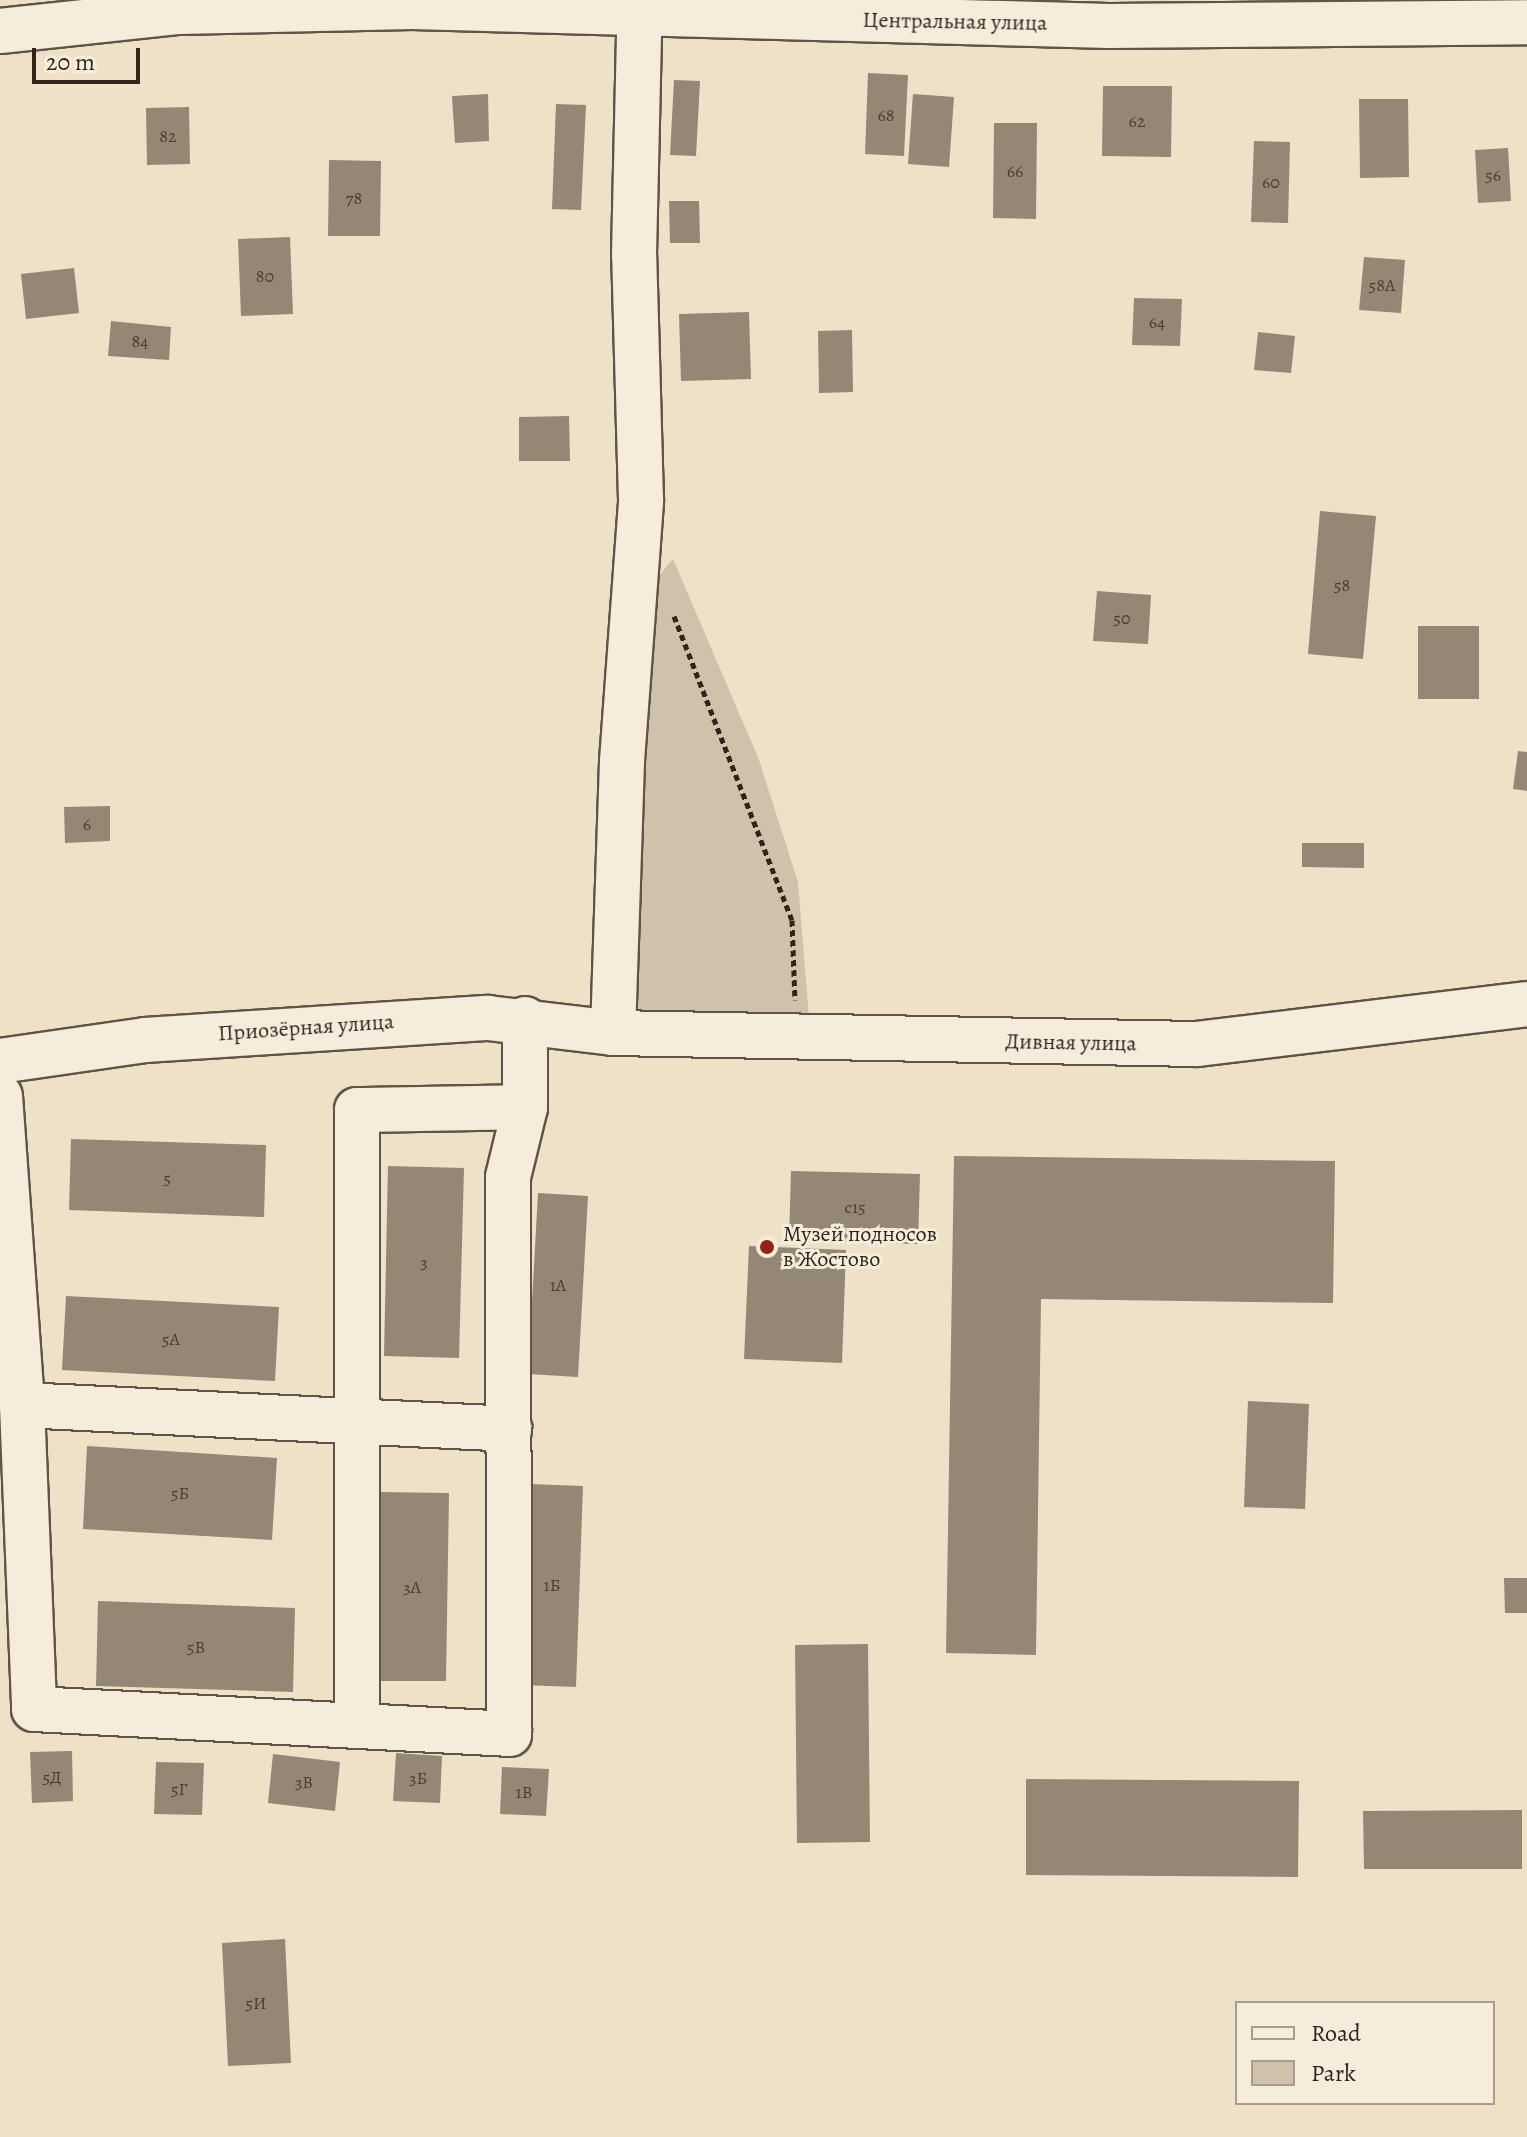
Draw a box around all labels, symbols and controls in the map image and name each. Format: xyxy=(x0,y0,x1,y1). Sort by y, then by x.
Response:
street label: Центральная улица xyxy=(862,7,1048,37)
scale bar xyxy=(36,32,144,82)
text: 20 m xyxy=(46,46,95,78)
house number: 68 xyxy=(877,104,895,126)
house number: 62 xyxy=(1129,110,1145,132)
house number: 82 xyxy=(159,125,177,147)
house number: 66 xyxy=(1007,160,1023,182)
house number: 56 xyxy=(1485,164,1501,186)
house number: 60 xyxy=(1262,171,1280,193)
house number: 78 xyxy=(346,187,362,209)
house number: 80 xyxy=(256,265,274,287)
house number: 58А xyxy=(1369,274,1395,296)
house number: 64 xyxy=(1149,311,1165,333)
house number: 84 xyxy=(132,330,148,352)
house number: 58 xyxy=(1334,574,1350,596)
house number: 50 xyxy=(1113,607,1131,629)
house number: 6 xyxy=(83,813,91,835)
street label: Приозёрная улица xyxy=(217,1009,395,1047)
street label: Дивная улица xyxy=(1005,1029,1137,1057)
house number: 5 xyxy=(163,1167,171,1189)
house number: с15 xyxy=(844,1196,866,1218)
place label: Музей подносов в Жостово xyxy=(783,1221,937,1272)
marker: Музей подносов в Жостово xyxy=(758,1238,776,1256)
house number: 3 xyxy=(420,1251,428,1273)
house number: 1А xyxy=(550,1274,566,1296)
house number: 5А xyxy=(162,1328,180,1350)
house number: 5Б xyxy=(171,1482,189,1504)
house number: 1Б xyxy=(544,1574,560,1596)
house number: 3А xyxy=(403,1576,421,1598)
house number: 5В xyxy=(187,1636,205,1658)
house number: 5Д xyxy=(42,1766,62,1788)
house number: 3Б xyxy=(409,1767,427,1789)
house number: 3В xyxy=(295,1771,313,1793)
house number: 5Г xyxy=(171,1778,187,1800)
house number: 1В xyxy=(516,1781,532,1803)
house number: 5И xyxy=(245,1992,267,2014)
legend xyxy=(1235,2001,1495,2105)
text: Road xyxy=(1311,2017,1361,2049)
text: Park xyxy=(1311,2057,1356,2089)

